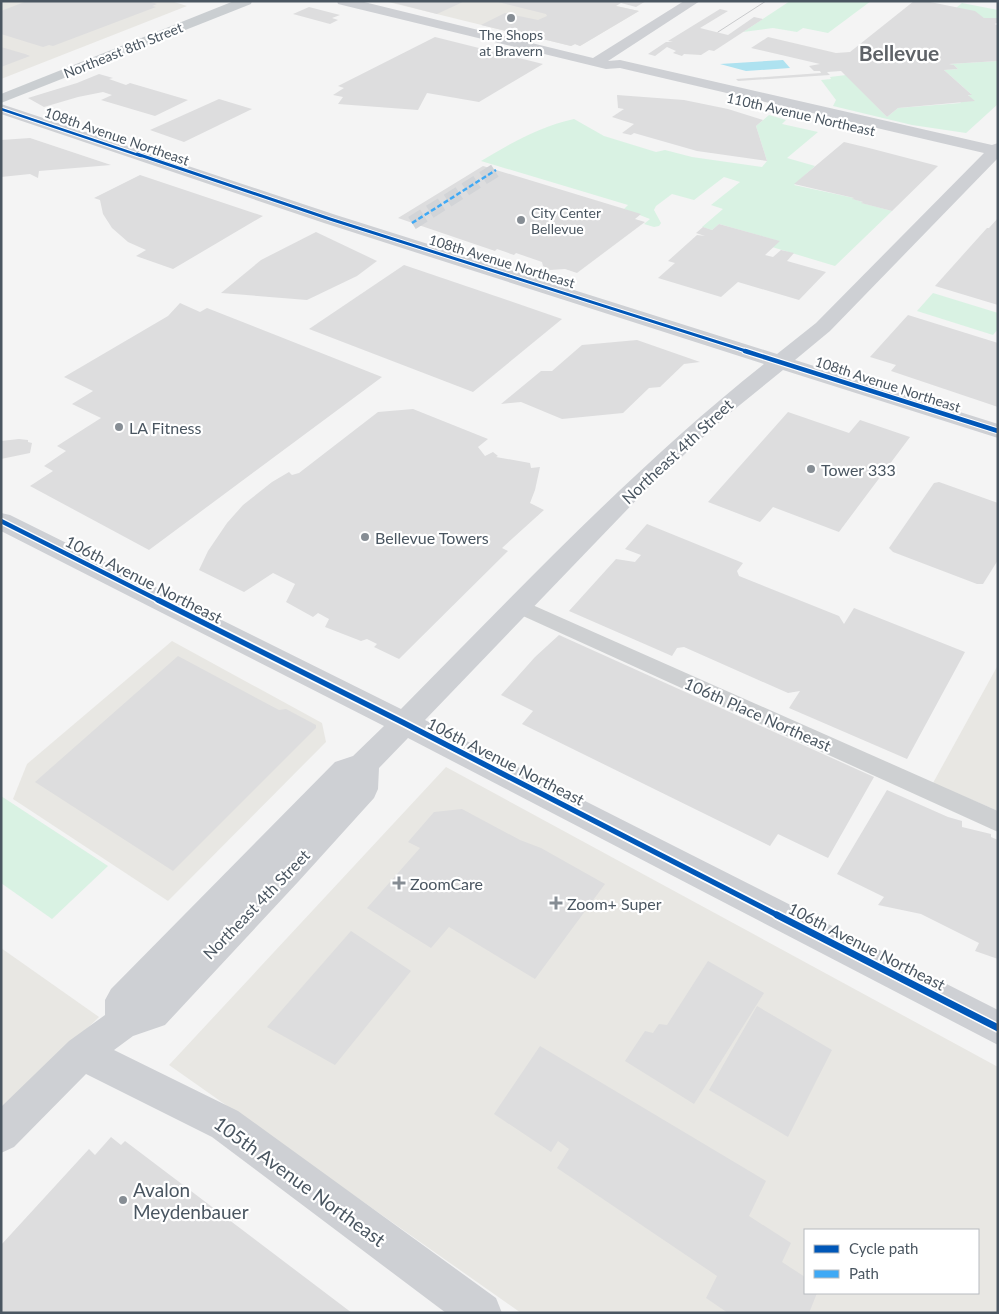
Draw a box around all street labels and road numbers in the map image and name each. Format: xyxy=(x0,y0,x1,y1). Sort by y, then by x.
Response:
street label: Northeast 8th Street xyxy=(61,18,185,82)
street label: 110th Avenue Northeast xyxy=(725,89,877,139)
street label: 108th Avenue Northeast xyxy=(42,103,192,169)
street label: 108th Avenue Northeast xyxy=(427,231,577,291)
street label: 108th Avenue Northeast xyxy=(813,352,963,416)
street label: Northeast 4th Street xyxy=(618,394,737,507)
street label: 106th Avenue Northeast xyxy=(62,531,226,627)
street label: 106th Place Northeast xyxy=(682,673,835,755)
street label: 106th Avenue Northeast xyxy=(424,713,588,809)
street label: Northeast 4th Street xyxy=(199,845,313,963)
street label: 106th Avenue Northeast xyxy=(785,898,949,994)
street label: 105th Avenue Northeast xyxy=(210,1111,390,1251)

